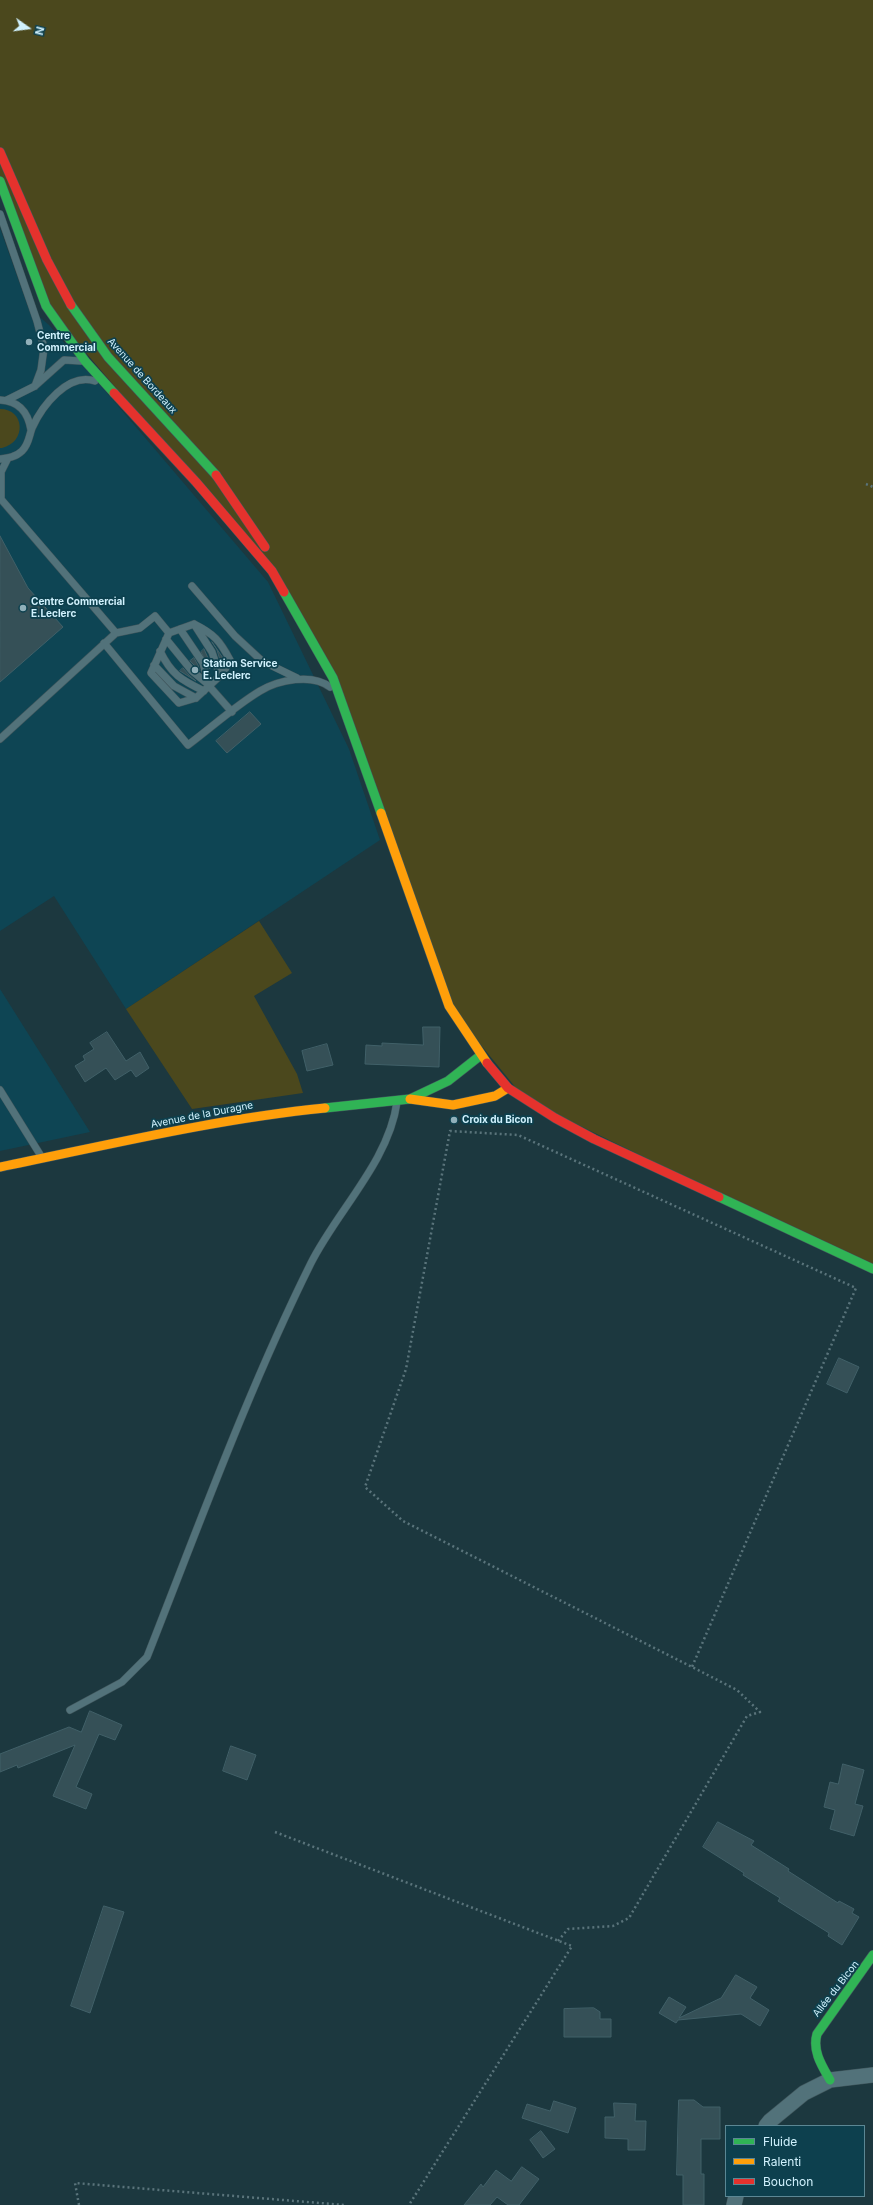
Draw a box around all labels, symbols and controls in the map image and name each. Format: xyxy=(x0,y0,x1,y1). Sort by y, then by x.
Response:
north arrow xyxy=(8,8,48,48)
text: N xyxy=(32,25,47,37)
place label: Centre Commercial xyxy=(37,330,96,354)
street label: Avenue de Bordeaux xyxy=(105,336,179,416)
marker: Centre Commercial xyxy=(24,337,34,347)
place label: Centre Commercial E.Leclerc xyxy=(31,596,125,620)
marker: Centre Commercial E.Leclerc xyxy=(18,603,28,613)
place label: Station Service E. Leclerc xyxy=(203,658,277,682)
marker: Station Service E. Leclerc xyxy=(190,665,200,675)
street label: Avenue de la Duragne xyxy=(150,1099,254,1131)
place label: Croix du Bicon xyxy=(462,1114,533,1126)
marker: Croix du Bicon xyxy=(449,1115,459,1125)
street label: Allée du Bicon xyxy=(810,1959,862,2019)
legend xyxy=(725,2125,865,2197)
text: Fluide xyxy=(763,2134,797,2149)
text: Ralenti xyxy=(763,2154,801,2169)
text: Bouchon xyxy=(763,2174,813,2189)

